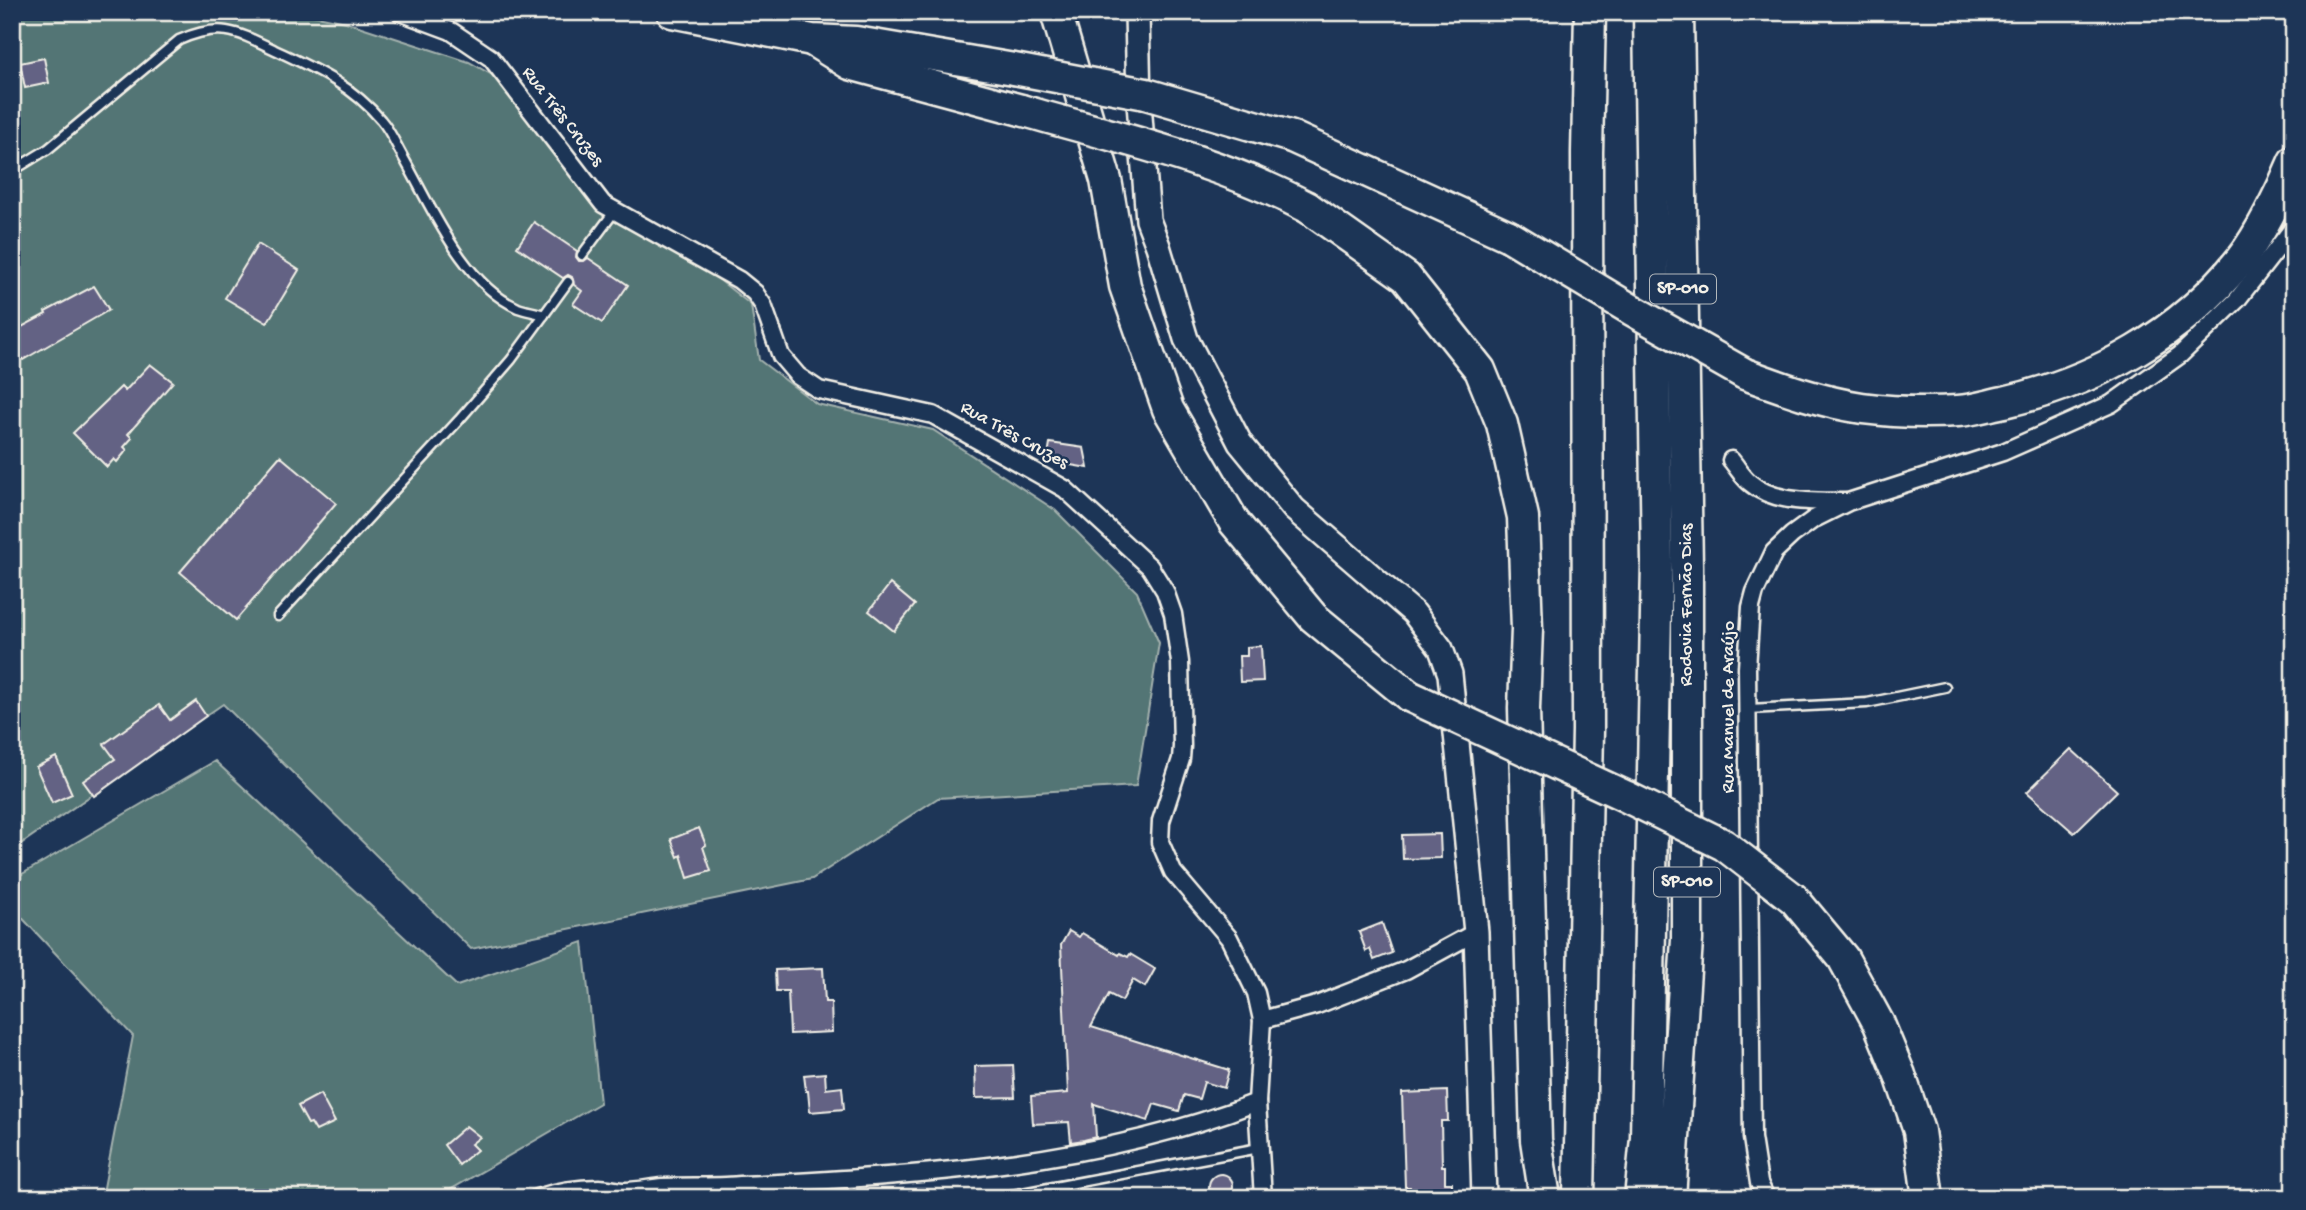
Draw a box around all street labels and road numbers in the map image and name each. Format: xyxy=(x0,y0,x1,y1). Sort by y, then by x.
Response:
street label: Rua Três Cruzes xyxy=(516,62,609,172)
road number: SP-010 xyxy=(1650,274,1716,304)
street label: Rua Três Cruzes xyxy=(956,397,1073,476)
street label: Rodovia Fernão Dias xyxy=(1676,523,1699,686)
street label: Rua Manuel de Araújo xyxy=(1718,621,1741,793)
road number: SP-010 xyxy=(1654,868,1720,897)

